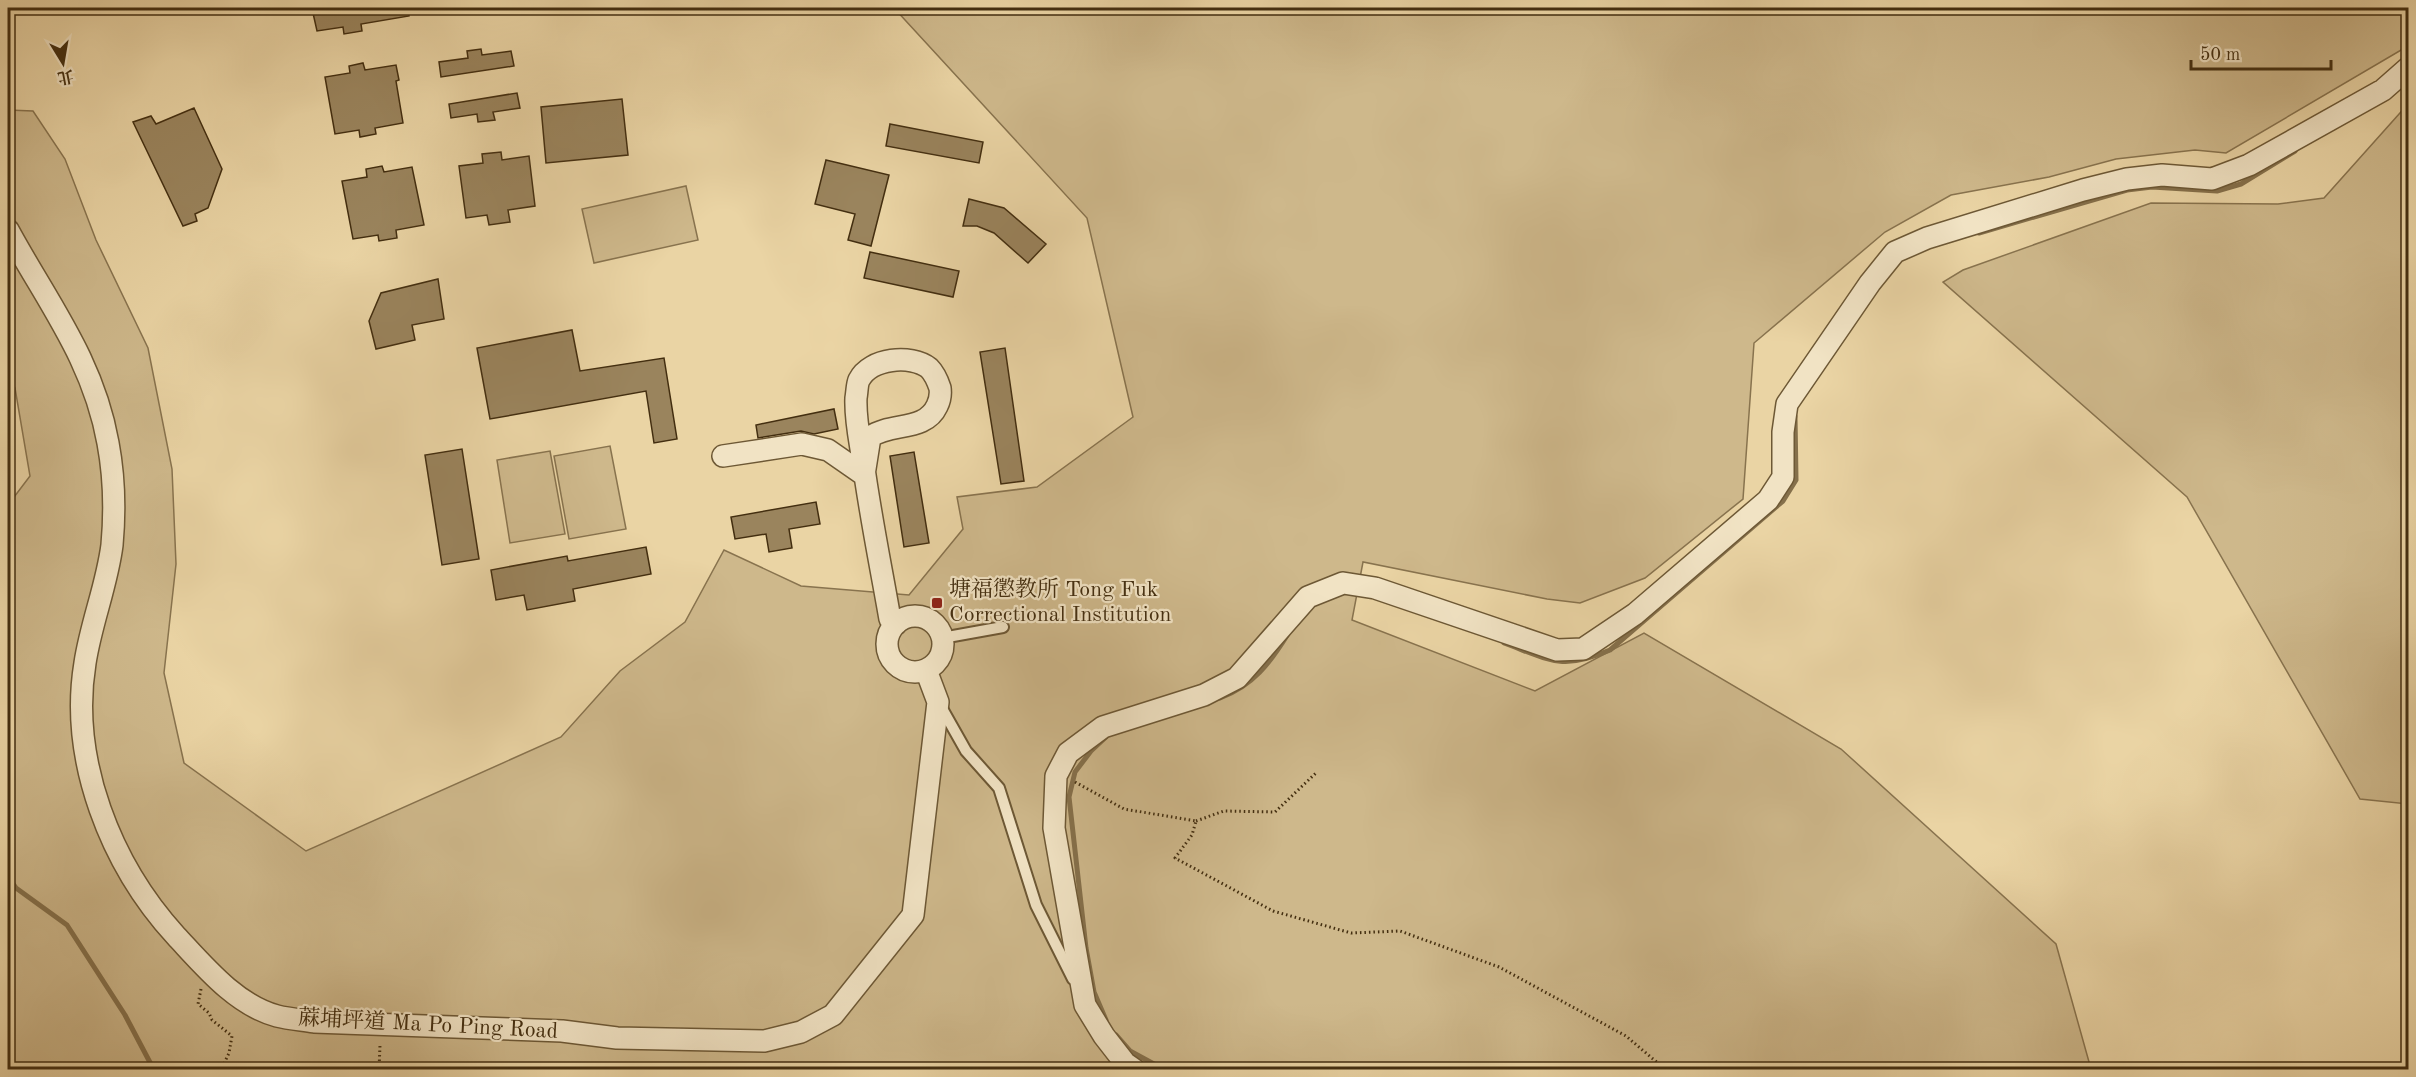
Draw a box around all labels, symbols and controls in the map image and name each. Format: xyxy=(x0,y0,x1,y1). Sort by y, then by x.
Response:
north arrow xyxy=(33,33,93,93)
scale bar xyxy=(2191,33,2330,71)
text: 50 m xyxy=(2200,46,2240,64)
text: 北 xyxy=(56,66,75,87)
place label: 塘福懲教所 Tong Fuk Correctional Institution xyxy=(949,577,1172,626)
marker: 塘福懲教所 Tong Fuk Correctional Institution xyxy=(930,596,944,610)
street label: 蔴埔坪道 Ma Po Ping Road xyxy=(297,1005,559,1043)

